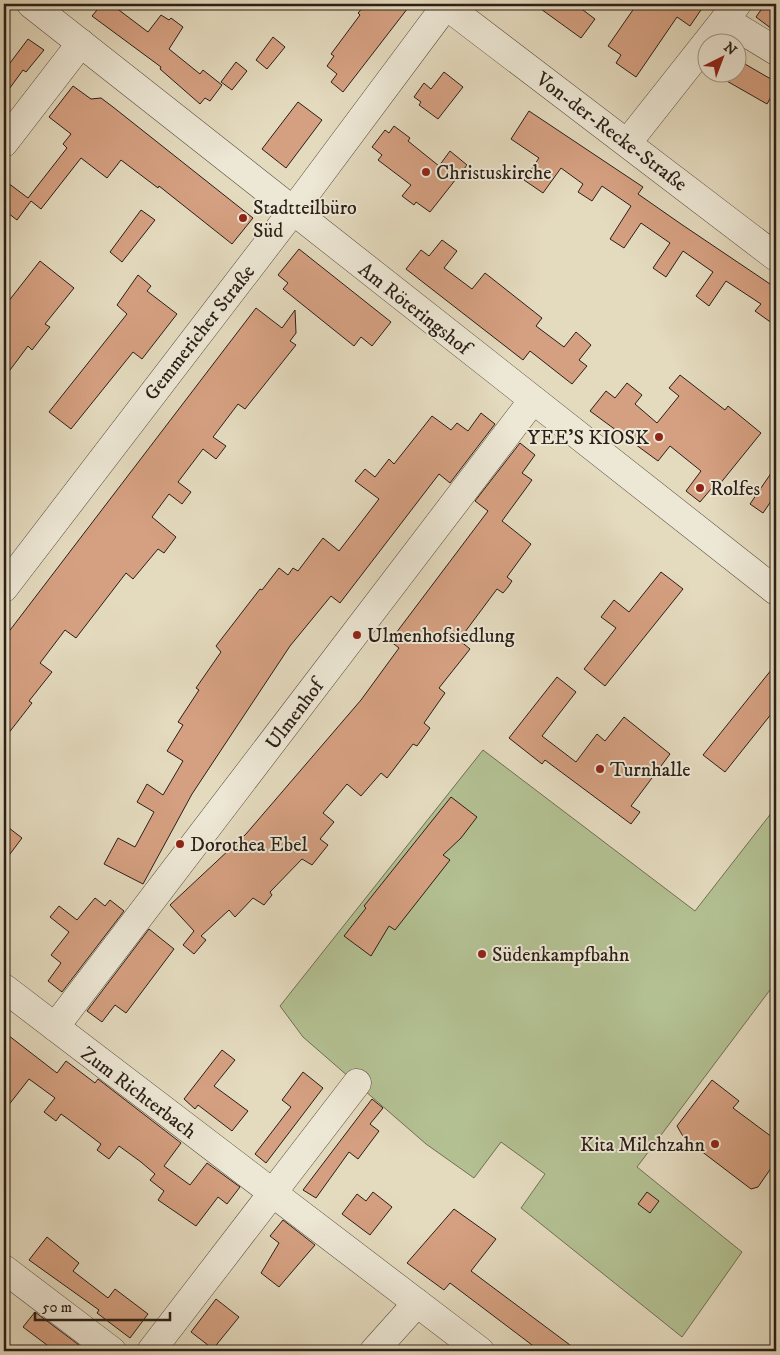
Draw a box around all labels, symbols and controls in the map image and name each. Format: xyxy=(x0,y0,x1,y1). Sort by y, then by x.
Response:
north arrow xyxy=(698,32,748,82)
text: N xyxy=(720,39,741,60)
street label: Von-der-Recke-Straße xyxy=(530,67,692,197)
place label: Christuskirche xyxy=(436,161,552,186)
marker: Christuskirche xyxy=(420,166,432,178)
place label: Stadtteilbüro Süd xyxy=(253,196,357,244)
marker: Stadtteilbüro Süd xyxy=(237,212,249,224)
street label: Am Röteringshof xyxy=(353,258,478,363)
street label: Gemmericher Straße xyxy=(139,260,261,406)
place label: YEE'S KIOSK xyxy=(527,426,649,451)
marker: YEE'S KIOSK xyxy=(653,431,665,443)
place label: Rolfes xyxy=(710,477,760,502)
marker: Rolfes xyxy=(694,482,706,494)
place label: Ulmenhofsiedlung xyxy=(367,624,515,649)
marker: Ulmenhofsiedlung xyxy=(351,629,363,641)
street label: Ulmenhof xyxy=(261,672,332,755)
place label: Turnhalle xyxy=(610,758,690,783)
marker: Turnhalle xyxy=(594,763,606,775)
place label: Dorothea Ebel xyxy=(190,833,307,858)
marker: Dorothea Ebel xyxy=(174,838,186,850)
place label: Südenkampfbahn xyxy=(492,943,630,968)
marker: Südenkampfbahn xyxy=(476,948,488,960)
street label: Zum Richterbach xyxy=(75,1042,201,1145)
place label: Kita Milchzahn xyxy=(580,1133,706,1158)
marker: Kita Milchzahn xyxy=(709,1138,721,1150)
scale bar xyxy=(35,1290,170,1322)
text: 50 m xyxy=(42,1298,72,1317)

